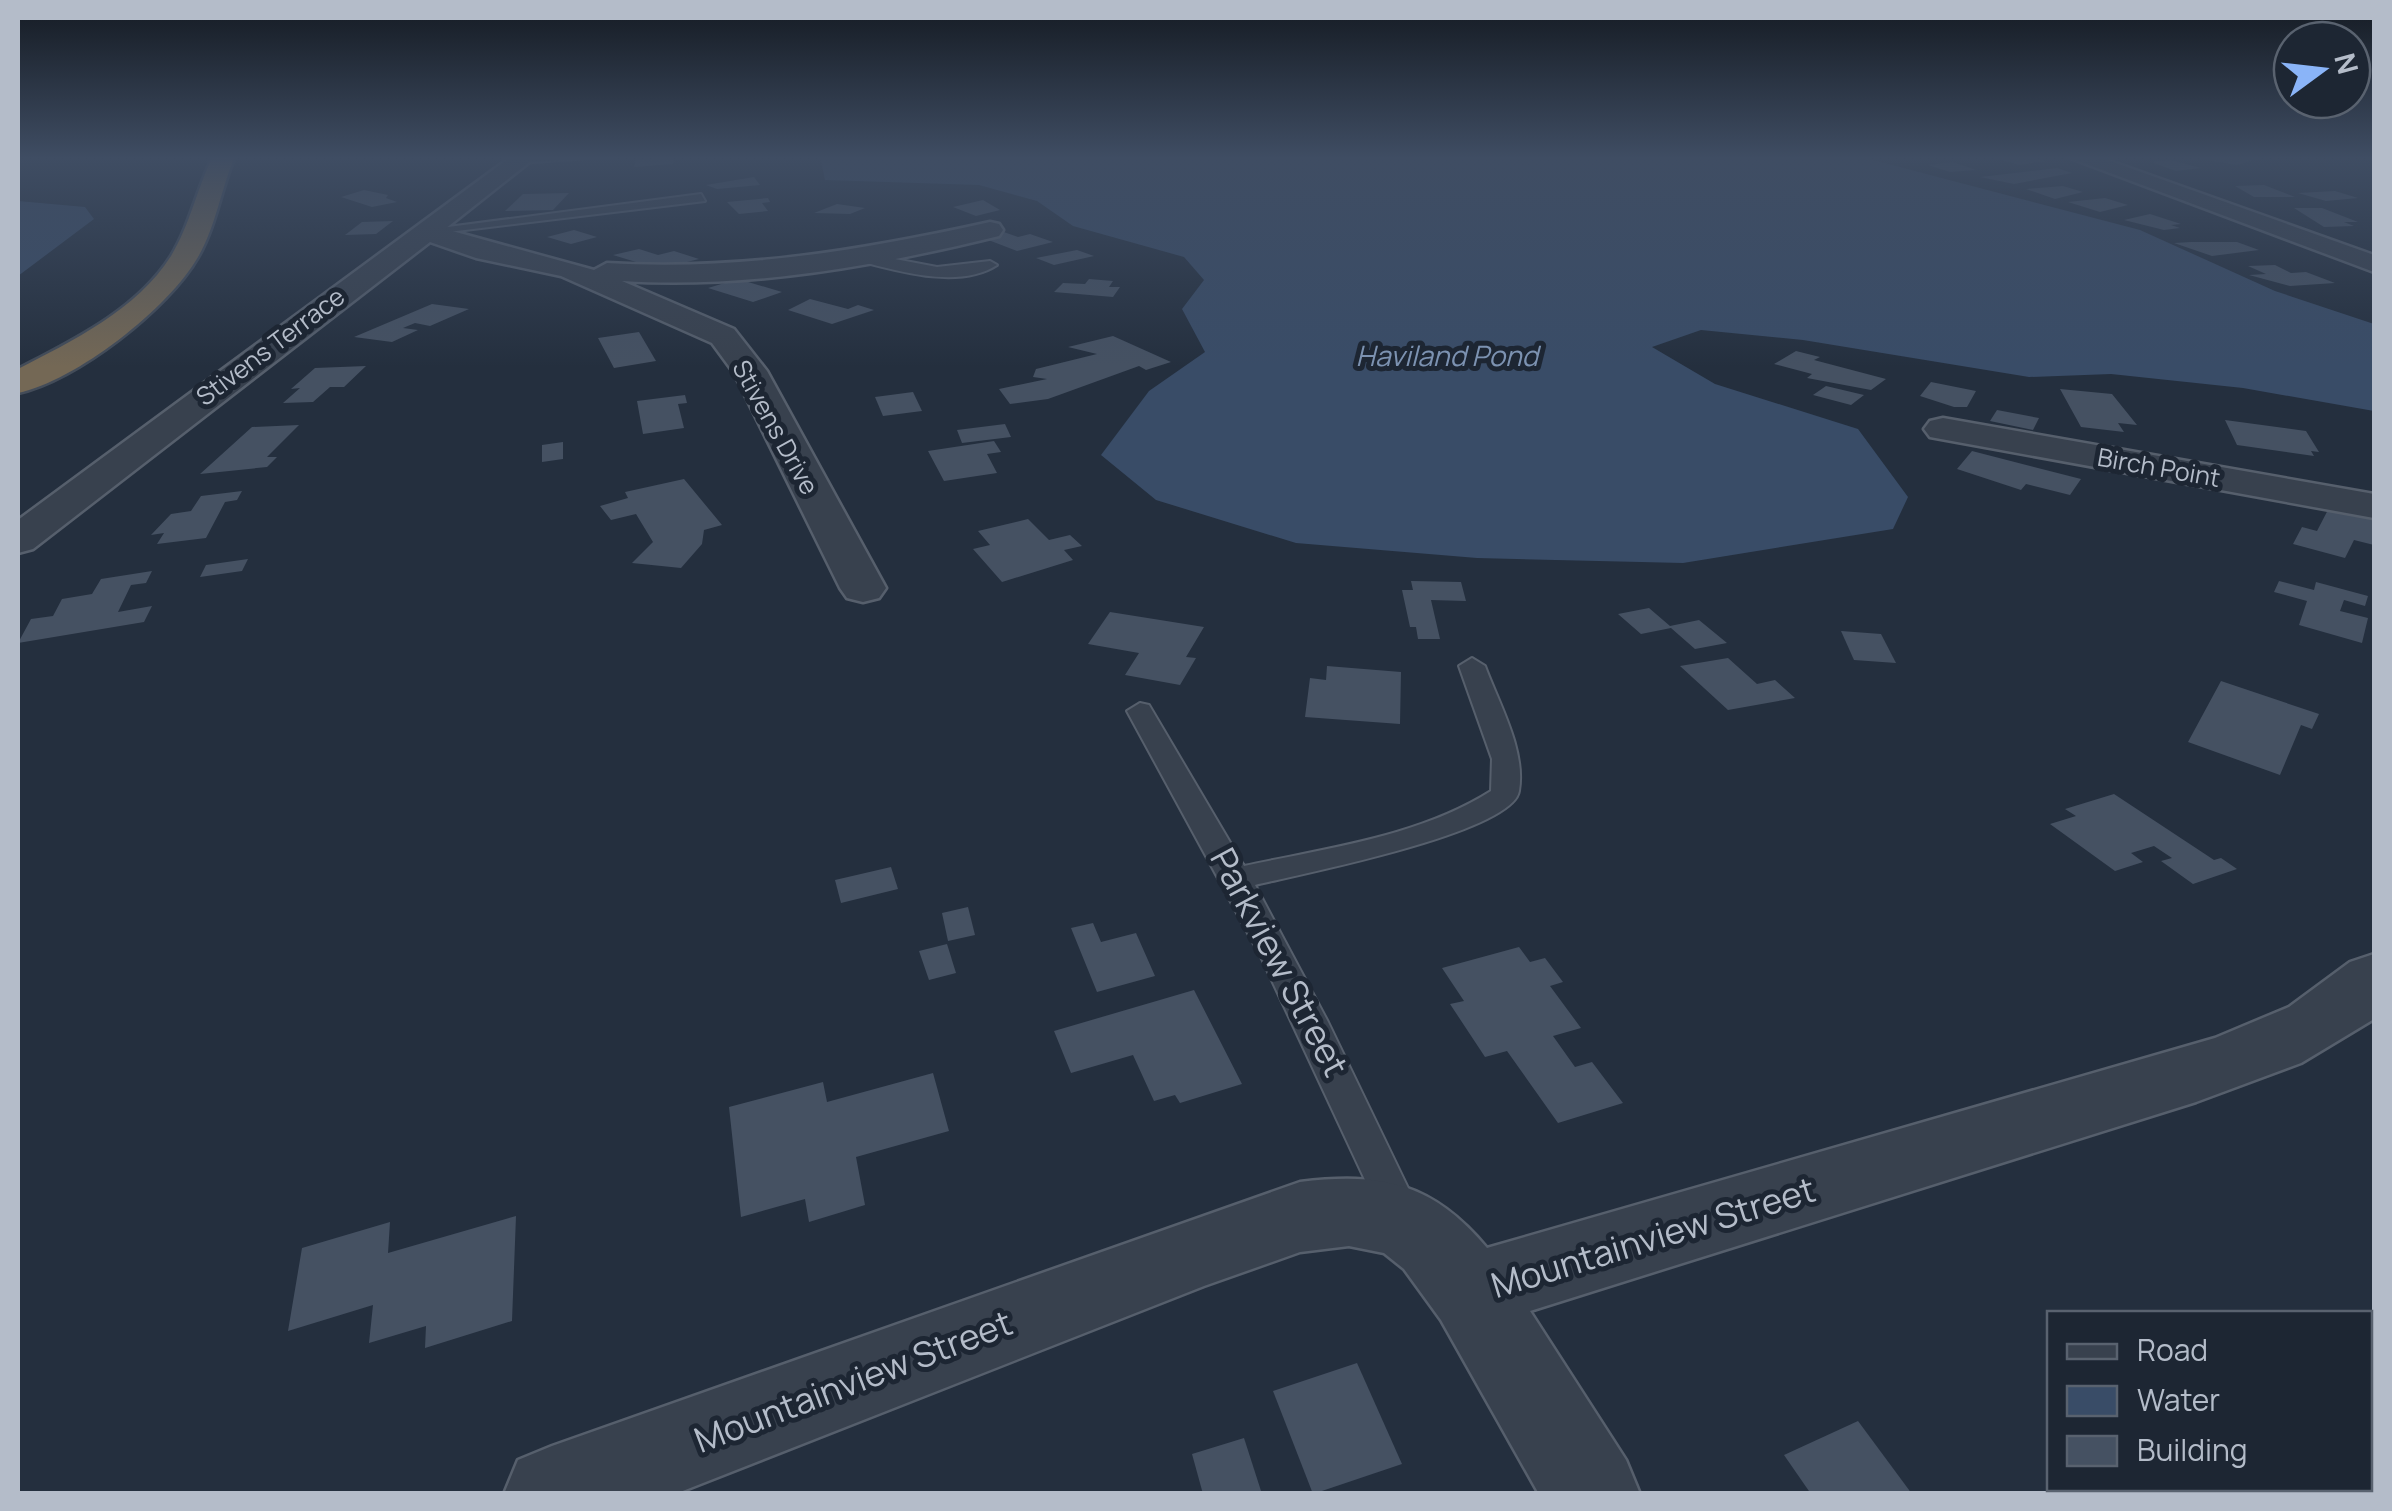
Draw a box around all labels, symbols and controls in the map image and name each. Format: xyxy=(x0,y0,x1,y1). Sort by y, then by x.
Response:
north arrow xyxy=(2272,20,2372,120)
text: N xyxy=(2326,49,2368,78)
street label: Stivens Terrace xyxy=(189,279,351,413)
water label: Haviland Pond xyxy=(1356,336,1542,374)
street label: Stivens Drive xyxy=(725,353,827,501)
street label: Birch Point xyxy=(2095,439,2223,495)
street label: Parkview Street xyxy=(1200,839,1360,1085)
street label: Mountainview Street xyxy=(1485,1165,1821,1309)
street label: Mountainview Street xyxy=(687,1298,1019,1464)
legend xyxy=(2047,1311,2372,1491)
text: Road xyxy=(2137,1329,2208,1370)
text: Water xyxy=(2137,1379,2220,1420)
text: Building xyxy=(2137,1429,2248,1470)

